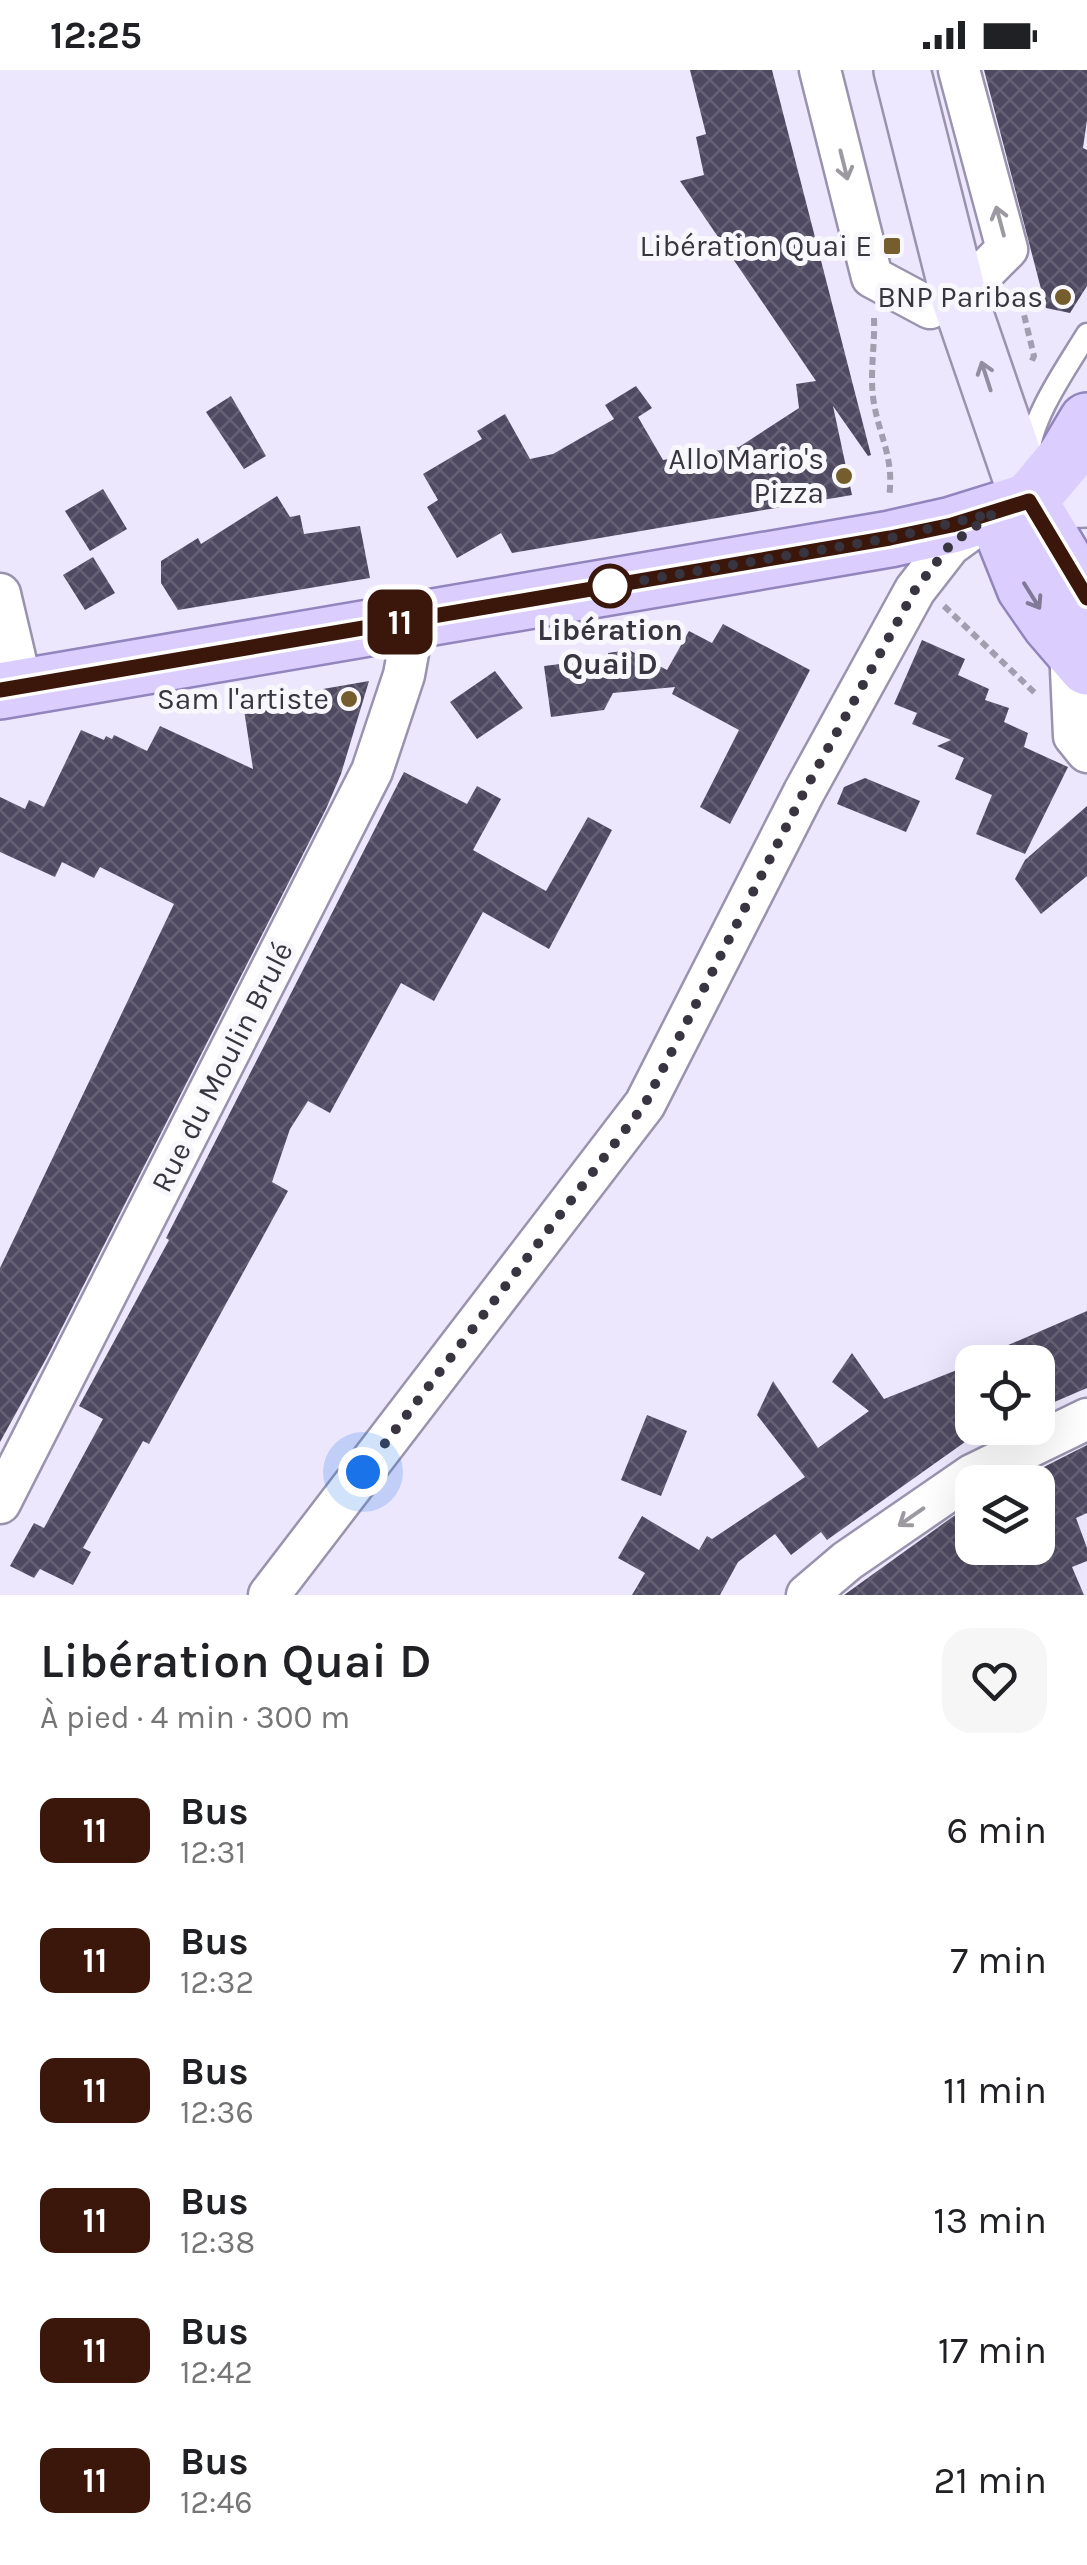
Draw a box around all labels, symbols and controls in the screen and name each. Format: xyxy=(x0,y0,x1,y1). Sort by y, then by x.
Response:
text: 12:25 xyxy=(50,13,142,58)
one-way arrow xyxy=(836,148,854,180)
one-way arrow xyxy=(989,206,1008,237)
place label: Libération Quai E xyxy=(639,228,872,264)
marker: Libération Quai E xyxy=(881,235,903,257)
place label: BNP Paribas xyxy=(877,279,1043,315)
marker: BNP Paribas xyxy=(1052,286,1074,308)
one-way arrow xyxy=(976,360,994,392)
place label: Allo Mario's Pizza xyxy=(669,441,824,511)
marker: Allo Mario's Pizza xyxy=(833,465,855,487)
marker: Libération Quai D xyxy=(589,565,631,607)
one-way arrow xyxy=(1022,581,1042,609)
line badge: 11 xyxy=(355,590,445,654)
text: 11 xyxy=(388,602,412,643)
place label: Libération Quai D xyxy=(537,612,683,682)
place label: Sam l'artiste xyxy=(157,681,329,717)
marker: Sam l'artiste xyxy=(338,688,360,710)
street label: Rue du Moulin Brulé xyxy=(143,936,301,1198)
map controls xyxy=(955,1345,1055,1565)
button: locate xyxy=(955,1345,1055,1445)
your location xyxy=(338,1447,388,1497)
button: layers xyxy=(955,1465,1055,1565)
one-way arrow xyxy=(897,1506,925,1527)
button: heart xyxy=(942,1628,1047,1733)
text: Libération Quai D xyxy=(40,1633,432,1689)
text: À pied · 4 min · 300 m xyxy=(40,1699,350,1736)
text: Bus xyxy=(180,1789,249,1834)
text: 6 min xyxy=(946,1808,1047,1853)
text: 11 xyxy=(83,1810,107,1851)
text: 12:31 xyxy=(180,1834,246,1871)
text: Bus xyxy=(180,1919,249,1964)
text: 7 min xyxy=(950,1938,1047,1983)
text: 11 xyxy=(83,1940,107,1981)
text: 12:32 xyxy=(180,1964,254,2001)
text: Bus xyxy=(180,2049,249,2094)
text: 11 min xyxy=(943,2068,1047,2113)
text: 11 xyxy=(83,2070,107,2111)
text: 12:36 xyxy=(180,2094,254,2131)
text: Bus xyxy=(180,2179,249,2224)
text: 13 min xyxy=(933,2198,1047,2243)
text: 11 xyxy=(83,2200,107,2241)
text: 12:38 xyxy=(180,2224,255,2261)
text: Bus xyxy=(180,2309,249,2354)
text: 17 min xyxy=(938,2328,1047,2373)
text: 11 xyxy=(83,2330,107,2371)
text: 12:42 xyxy=(180,2354,253,2391)
text: Bus xyxy=(180,2439,249,2484)
text: 21 min xyxy=(934,2458,1047,2503)
text: 11 xyxy=(83,2460,107,2501)
text: 12:46 xyxy=(180,2484,253,2521)

